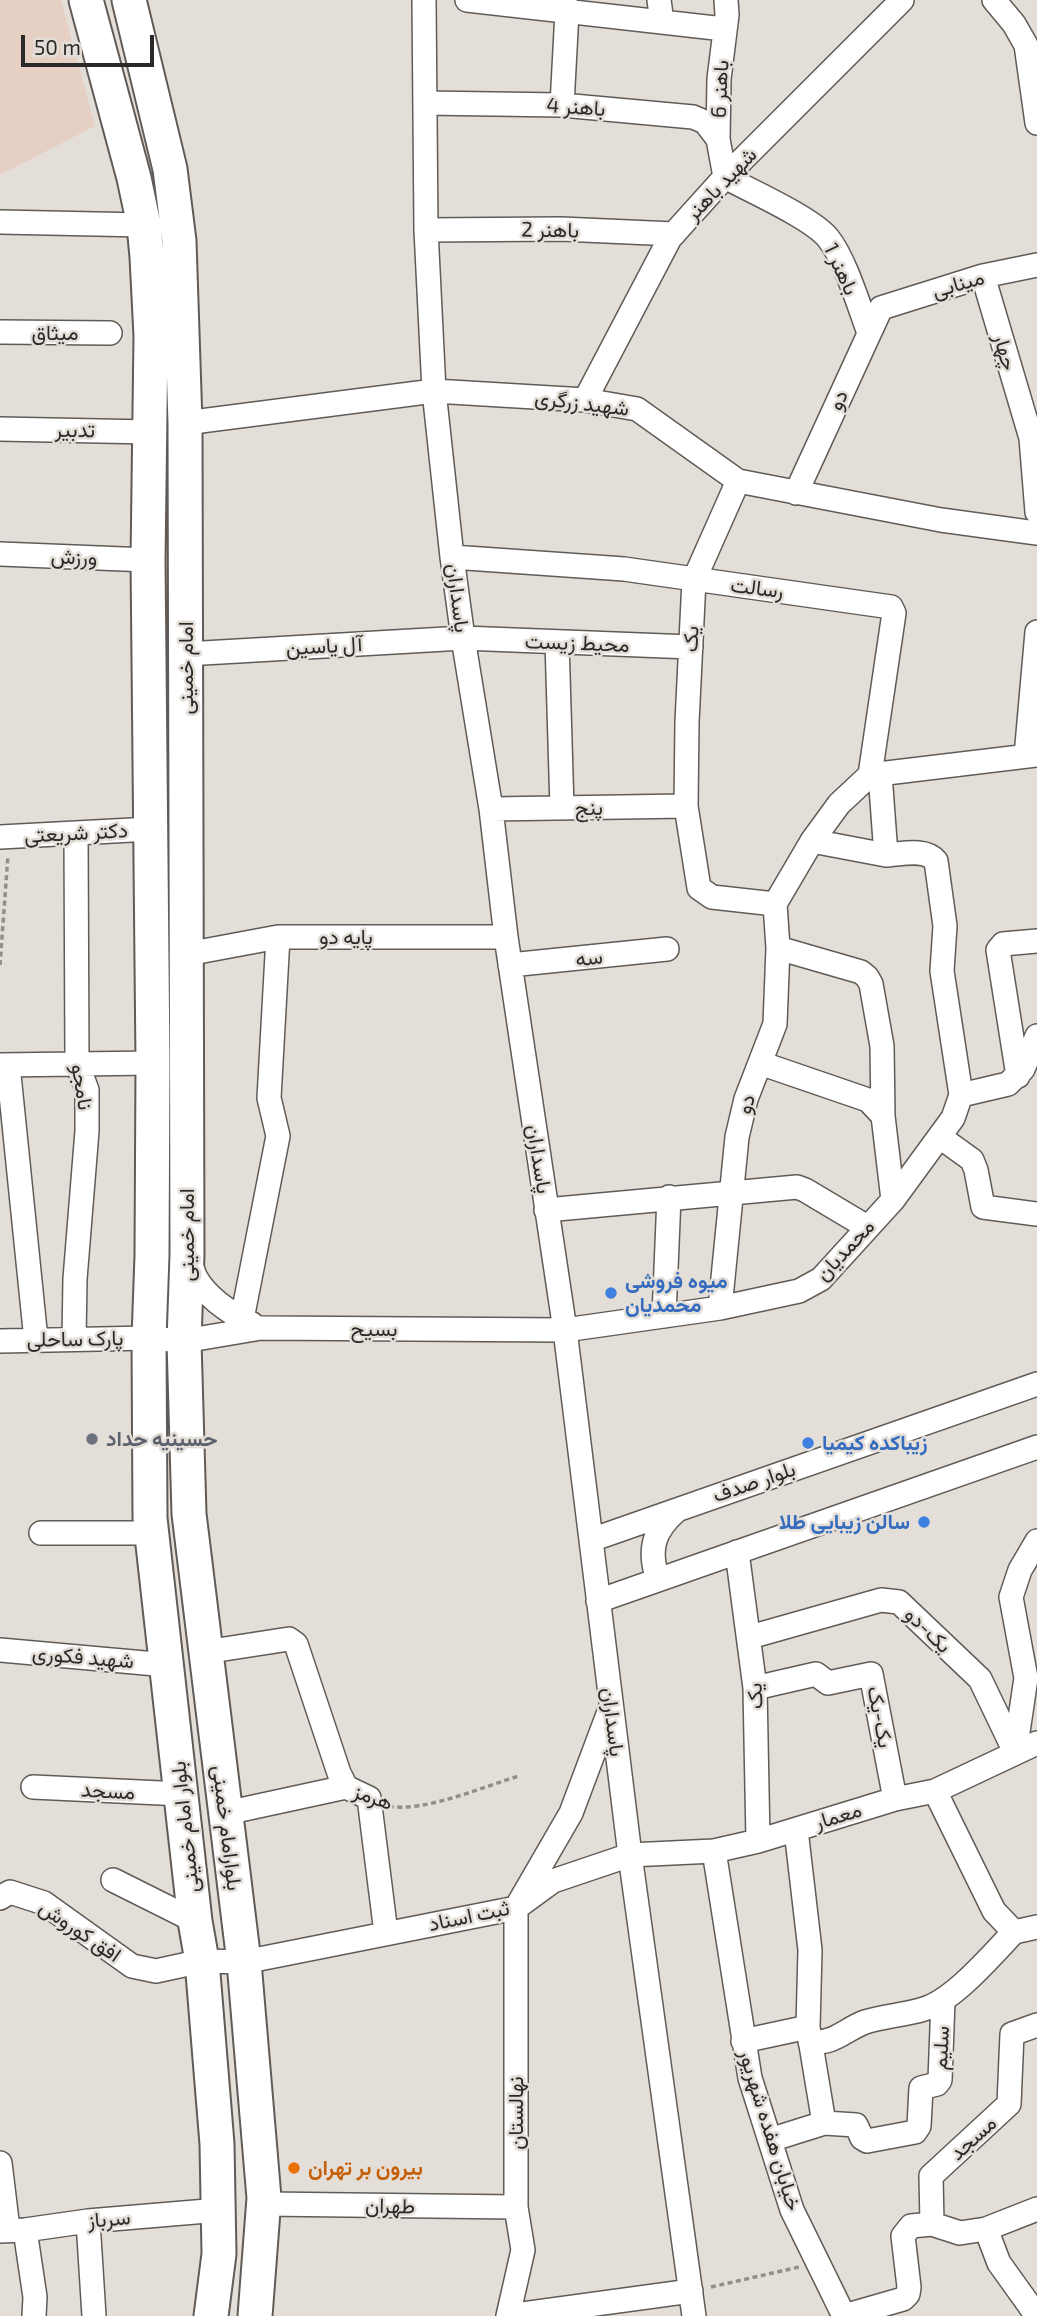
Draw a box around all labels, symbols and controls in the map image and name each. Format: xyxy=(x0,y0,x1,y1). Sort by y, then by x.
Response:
scale bar xyxy=(24,21,158,65)
text: 50 m xyxy=(34,34,81,59)
street label: باهنر 6 xyxy=(706,59,734,119)
street label: باهنر 4 xyxy=(546,92,606,122)
street label: شهید باهنر xyxy=(680,142,762,226)
street label: باهنر 2 xyxy=(521,217,579,243)
street label: باهنر 1 xyxy=(818,239,864,299)
street label: مینابی xyxy=(929,265,987,303)
street label: میثاق xyxy=(32,320,78,346)
street label: چهار xyxy=(988,331,1022,373)
street label: شهید زرگری xyxy=(533,385,631,421)
street label: دو xyxy=(822,386,854,414)
street label: تدبیر xyxy=(55,417,95,443)
street label: ورزش xyxy=(50,544,98,570)
street label: پاسداران xyxy=(441,562,475,634)
street label: رسالت xyxy=(729,572,785,604)
street label: امام خمینی xyxy=(173,621,199,715)
street label: یک xyxy=(678,625,704,653)
street label: محیط زیست xyxy=(524,629,630,657)
street label: آل یاسین xyxy=(285,631,363,661)
street label: پنج xyxy=(575,795,603,821)
street label: دکتر شریعتی xyxy=(23,818,129,848)
street label: پایه دو xyxy=(319,924,373,950)
street label: سه xyxy=(574,944,604,972)
street label: نامجو xyxy=(66,1062,98,1112)
street label: دو xyxy=(731,1091,761,1117)
street label: پاسداران xyxy=(521,1123,557,1195)
street label: امام خمینی xyxy=(174,1188,200,1282)
street label: محمدیان xyxy=(810,1214,880,1286)
place label: میوه فروشی محمدیان xyxy=(625,1268,728,1318)
marker: میوه فروشی محمدیان xyxy=(603,1285,619,1301)
street label: بسیح xyxy=(350,1316,398,1342)
street label: پارک ساحلی xyxy=(26,1326,124,1352)
place label: حسینیه حداد xyxy=(106,1426,218,1452)
place label: زیباکده کیمیا xyxy=(822,1430,928,1456)
marker: حسینیه حداد xyxy=(84,1431,100,1447)
marker: زیباکده کیمیا xyxy=(800,1435,816,1451)
street label: بلوار صدف xyxy=(709,1456,799,1508)
place label: سالن زیبایی طلا xyxy=(779,1509,910,1535)
marker: سالن زیبایی طلا xyxy=(916,1514,932,1530)
street label: یک-دو xyxy=(899,1602,957,1658)
street label: شهید فکوری xyxy=(31,1640,135,1674)
street label: یک xyxy=(742,1682,768,1710)
street label: یک-یک xyxy=(862,1684,898,1750)
street label: پاسداران xyxy=(596,1686,630,1758)
street label: بلوار امام خمینی xyxy=(166,1760,204,1894)
street label: بلوارامام خمینی xyxy=(207,1764,247,1892)
street label: مسجد xyxy=(80,1777,136,1805)
street label: هرمز xyxy=(350,1779,396,1815)
street label: معمار xyxy=(811,1797,865,1835)
street label: افق کوروش xyxy=(34,1894,126,1968)
street label: ثبت اسناد xyxy=(426,1895,512,1937)
street label: سلیم xyxy=(927,2025,955,2071)
street label: خیابان هفده شهریور xyxy=(733,2046,807,2214)
street label: نهالستان xyxy=(503,2076,529,2150)
street label: مسجد xyxy=(944,2110,1002,2166)
place label: بیرون بر تهران xyxy=(308,2155,423,2181)
marker: بیرون بر تهران xyxy=(286,2160,302,2176)
street label: طهران xyxy=(365,2193,415,2219)
street label: سرباز xyxy=(86,2205,132,2233)

